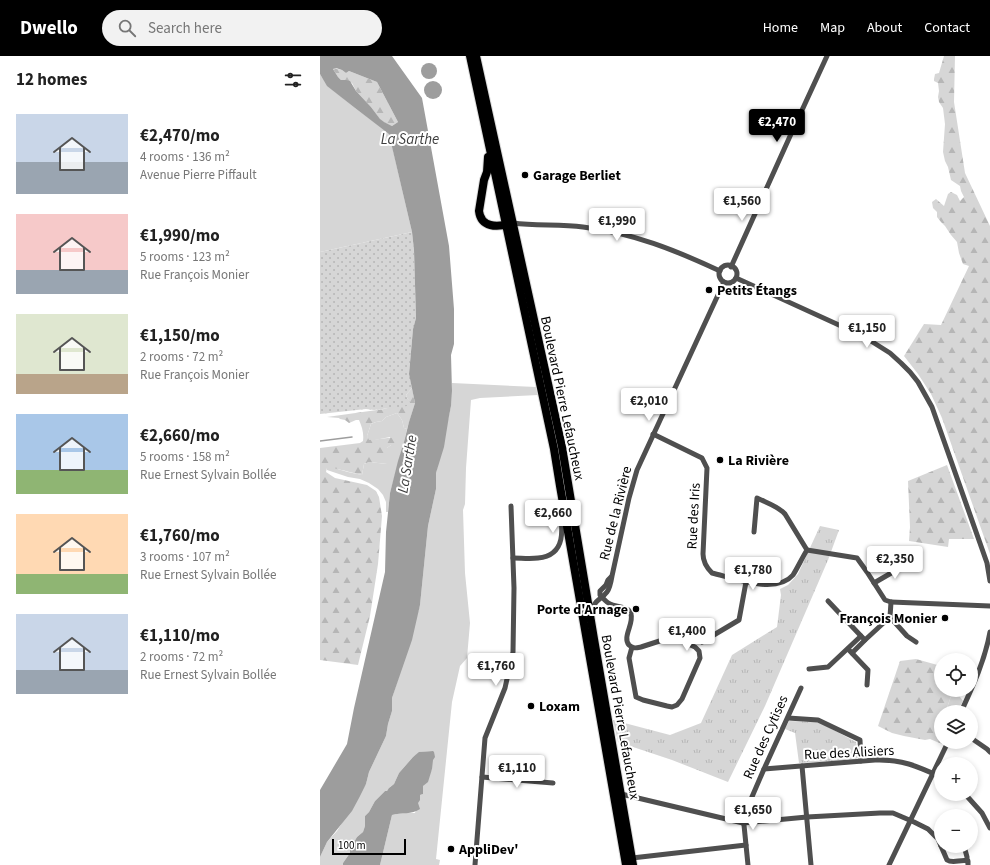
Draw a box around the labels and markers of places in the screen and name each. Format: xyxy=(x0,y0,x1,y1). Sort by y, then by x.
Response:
pin: €2,470 xyxy=(744,109,810,143)
place label: Garage Berliet xyxy=(533,166,621,186)
marker: Garage Berliet xyxy=(520,170,530,180)
pin: €1,560 xyxy=(709,188,775,222)
pin: €1,990 xyxy=(584,208,650,242)
place label: Petits Étangs xyxy=(717,281,797,301)
marker: Petits Étangs xyxy=(704,285,714,295)
pin: €1,150 xyxy=(834,315,900,349)
pin: €2,010 xyxy=(616,388,682,422)
place label: La Rivière xyxy=(728,451,789,471)
marker: La Rivière xyxy=(715,455,725,465)
pin: €2,660 xyxy=(520,500,586,534)
pin: €2,350 xyxy=(862,546,928,580)
pin: €1,780 xyxy=(720,557,786,591)
place label: Porte d'Arnage xyxy=(537,600,628,620)
marker: Porte d'Arnage xyxy=(631,604,641,614)
place label: François Monier xyxy=(839,609,937,629)
marker: François Monier xyxy=(940,613,950,623)
pin: €1,400 xyxy=(654,618,720,652)
pin: €1,760 xyxy=(463,653,529,687)
place label: Loxam xyxy=(539,697,580,717)
marker: Loxam xyxy=(526,701,536,711)
pin: €1,110 xyxy=(484,755,550,789)
pin: €1,650 xyxy=(720,797,786,831)
place label: AppliDev' xyxy=(458,840,519,860)
marker: AppliDev' xyxy=(446,844,456,854)

